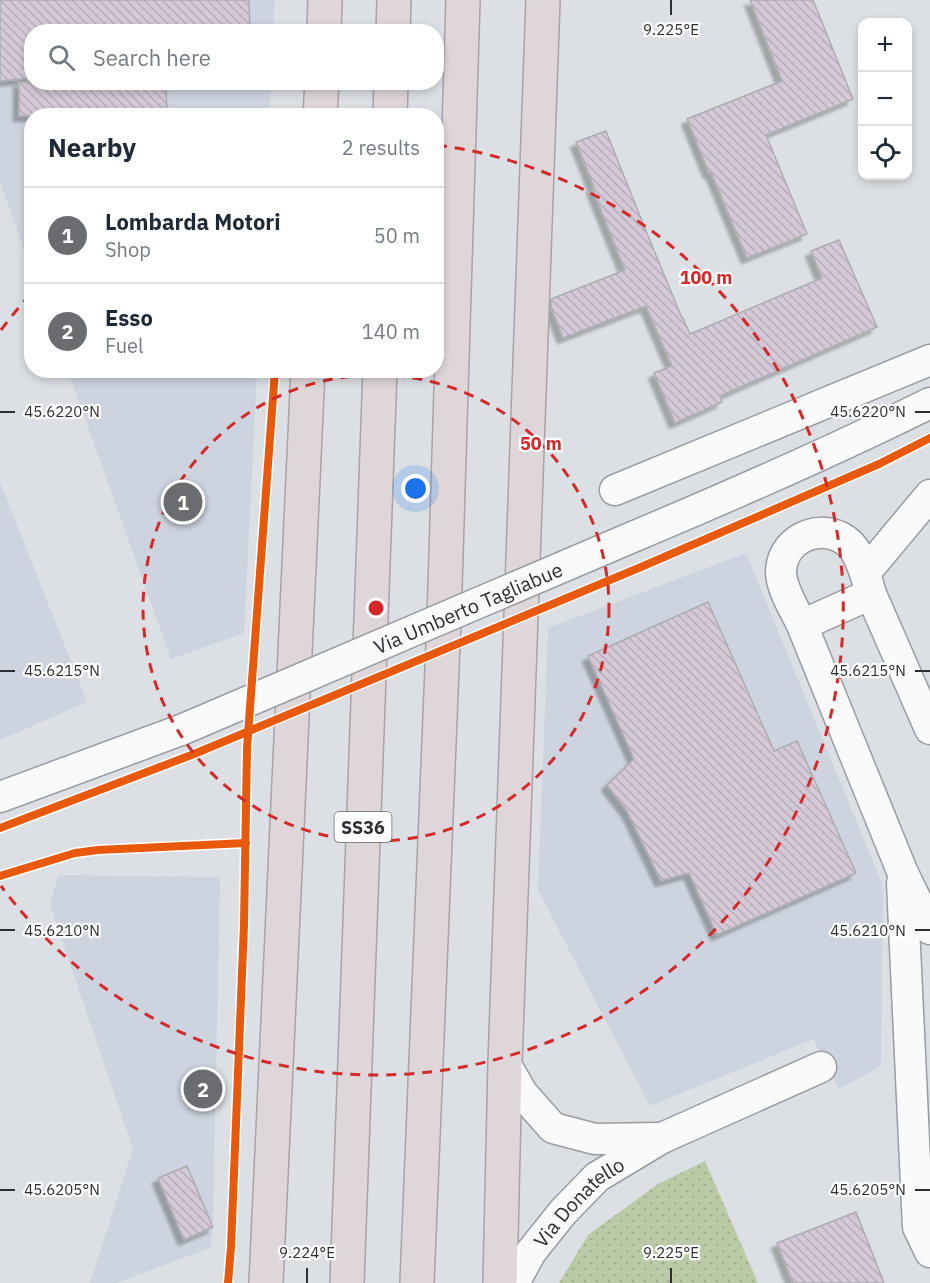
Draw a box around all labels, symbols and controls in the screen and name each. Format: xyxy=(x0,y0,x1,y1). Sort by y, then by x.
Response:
map controls xyxy=(858,18,912,180)
button: + xyxy=(858,18,912,72)
text: 9.225°E xyxy=(643,20,699,39)
search box xyxy=(24,24,444,90)
icon: search xyxy=(45,41,78,74)
text: Search here xyxy=(93,43,211,72)
button: − xyxy=(858,72,912,126)
button: locate xyxy=(858,126,912,180)
text: Nearby xyxy=(48,130,136,164)
text: 2 results xyxy=(342,134,420,161)
text: Lombarda Motori xyxy=(105,207,281,236)
text: 1 xyxy=(62,222,74,249)
text: 50 m xyxy=(374,222,420,249)
text: Shop xyxy=(105,236,151,263)
text: 100 m xyxy=(680,266,732,289)
text: Esso xyxy=(105,303,153,332)
text: 2 xyxy=(62,318,74,345)
text: 140 m xyxy=(362,318,420,345)
text: Fuel xyxy=(105,332,143,359)
text: 45.6220°N xyxy=(24,402,100,421)
text: 45.6220°N xyxy=(830,402,906,421)
text: 50 m xyxy=(520,432,562,455)
your location xyxy=(401,474,430,503)
pin: 1 xyxy=(164,480,202,524)
street label: Via Umberto Tagliabue xyxy=(369,555,567,660)
centre of rings xyxy=(366,598,386,618)
text: 45.6215°N xyxy=(24,661,100,680)
text: 45.6215°N xyxy=(830,661,906,680)
road number: SS36 xyxy=(334,812,392,842)
text: 45.6210°N xyxy=(24,921,100,940)
text: 45.6210°N xyxy=(830,921,906,940)
pin: 2 xyxy=(184,1066,222,1112)
street label: Via Donatello xyxy=(527,1150,629,1253)
text: 45.6205°N xyxy=(24,1180,100,1199)
text: 45.6205°N xyxy=(830,1180,906,1199)
text: 9.224°E xyxy=(279,1243,335,1262)
text: 9.225°E xyxy=(643,1243,699,1262)

